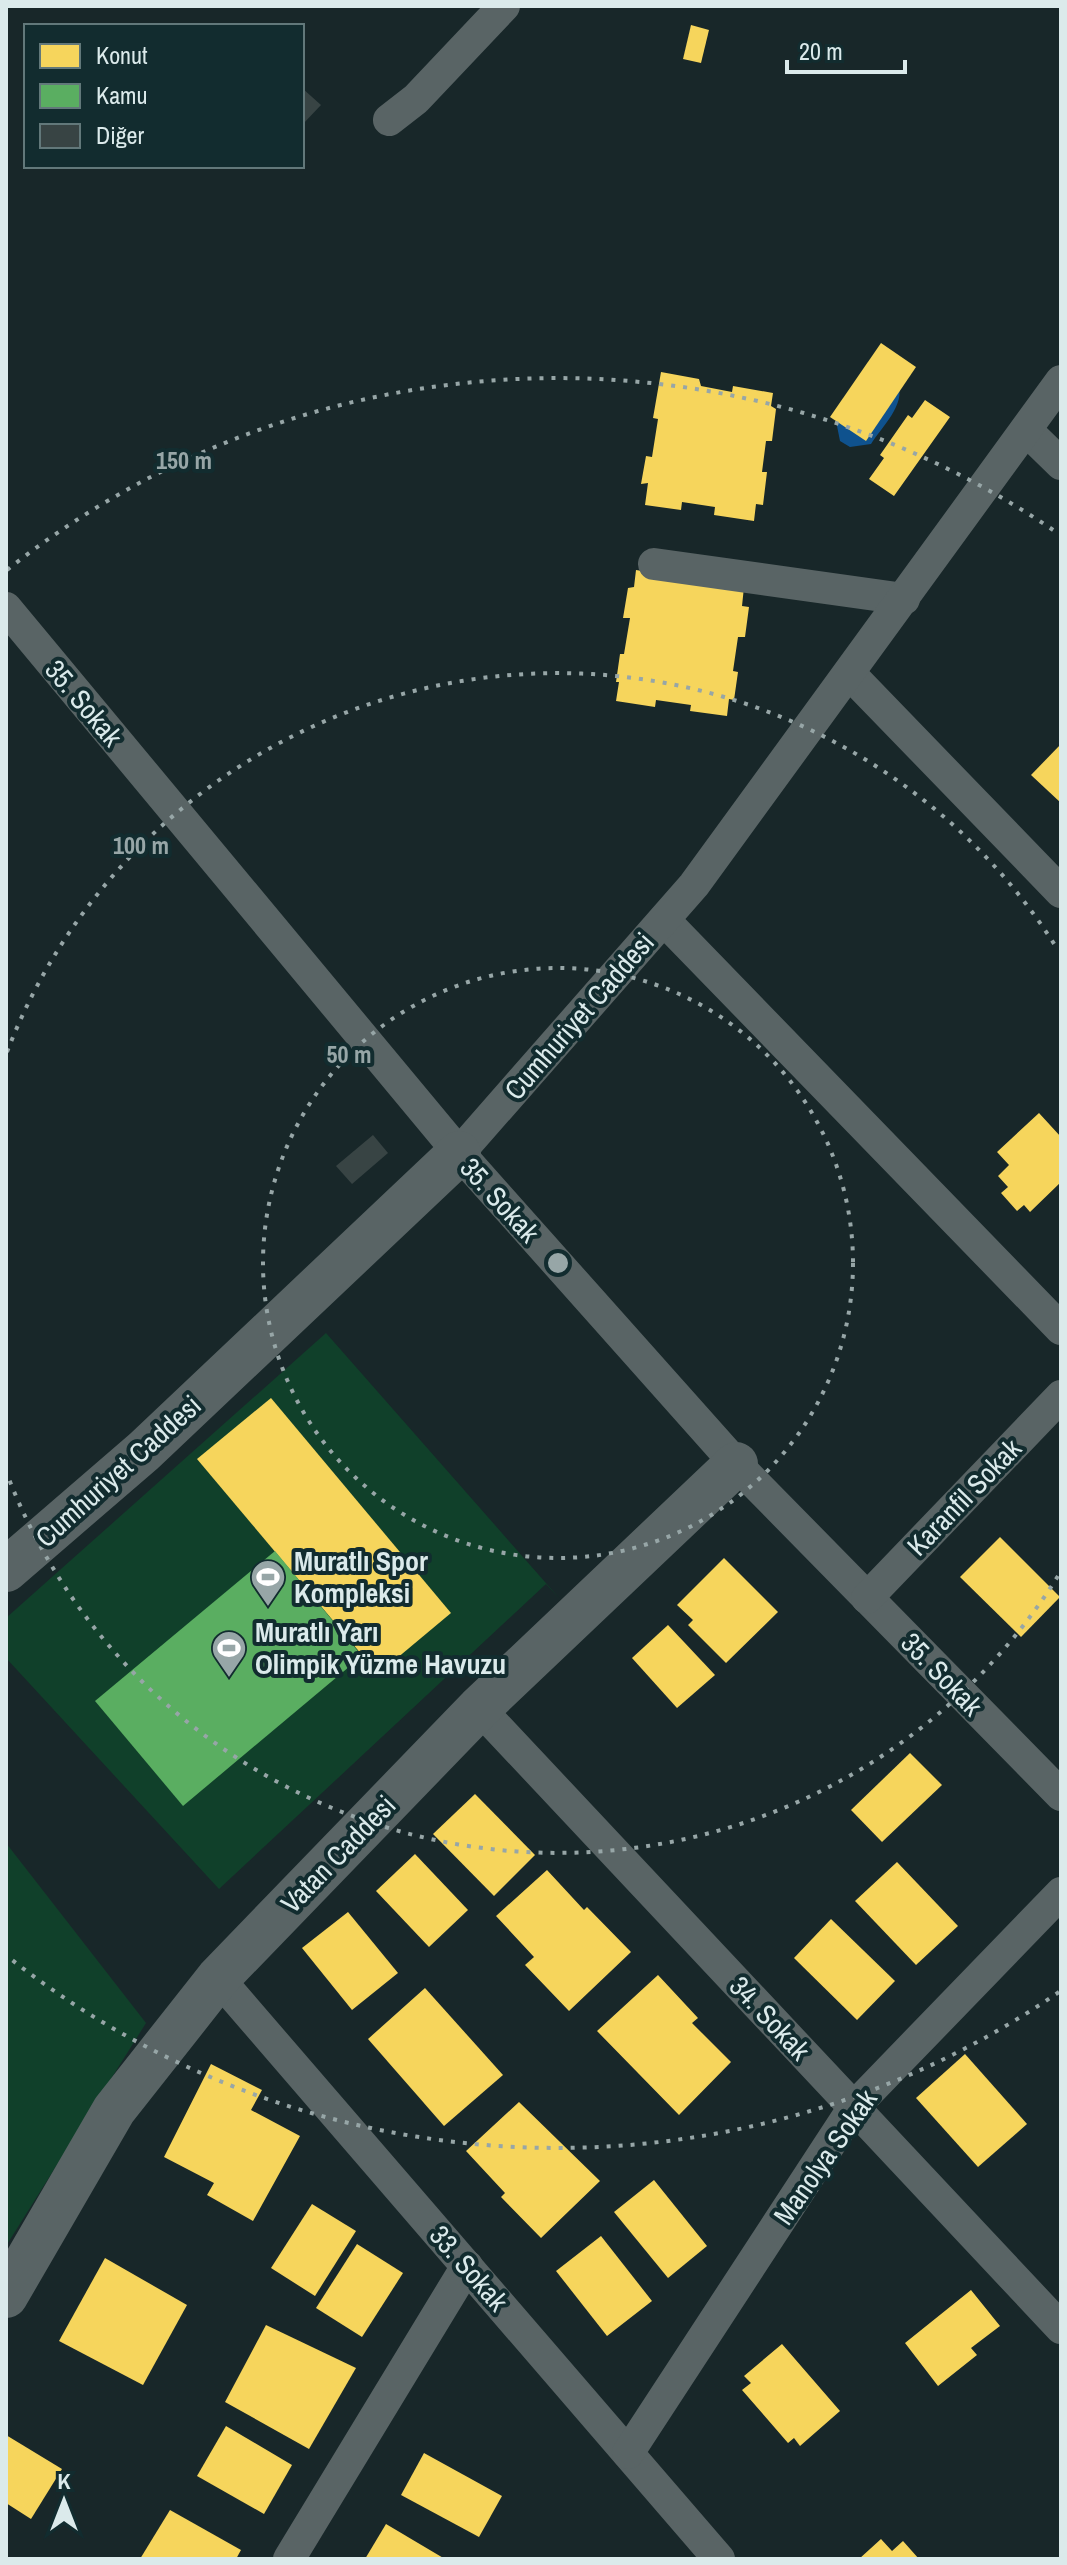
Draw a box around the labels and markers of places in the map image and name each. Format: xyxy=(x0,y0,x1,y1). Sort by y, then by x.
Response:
centre of rings xyxy=(544,1249,572,1277)
place label: Muratlı Spor Kompleksi xyxy=(294,1542,428,1612)
sports icon: Muratlı Spor Kompleksi xyxy=(249,1558,287,1608)
place label: Muratlı Yarı Olimpik Yüzme Havuzu xyxy=(255,1613,506,1683)
sports icon: Muratlı Yarı Olimpik Yüzme Havuzu xyxy=(210,1629,248,1679)

